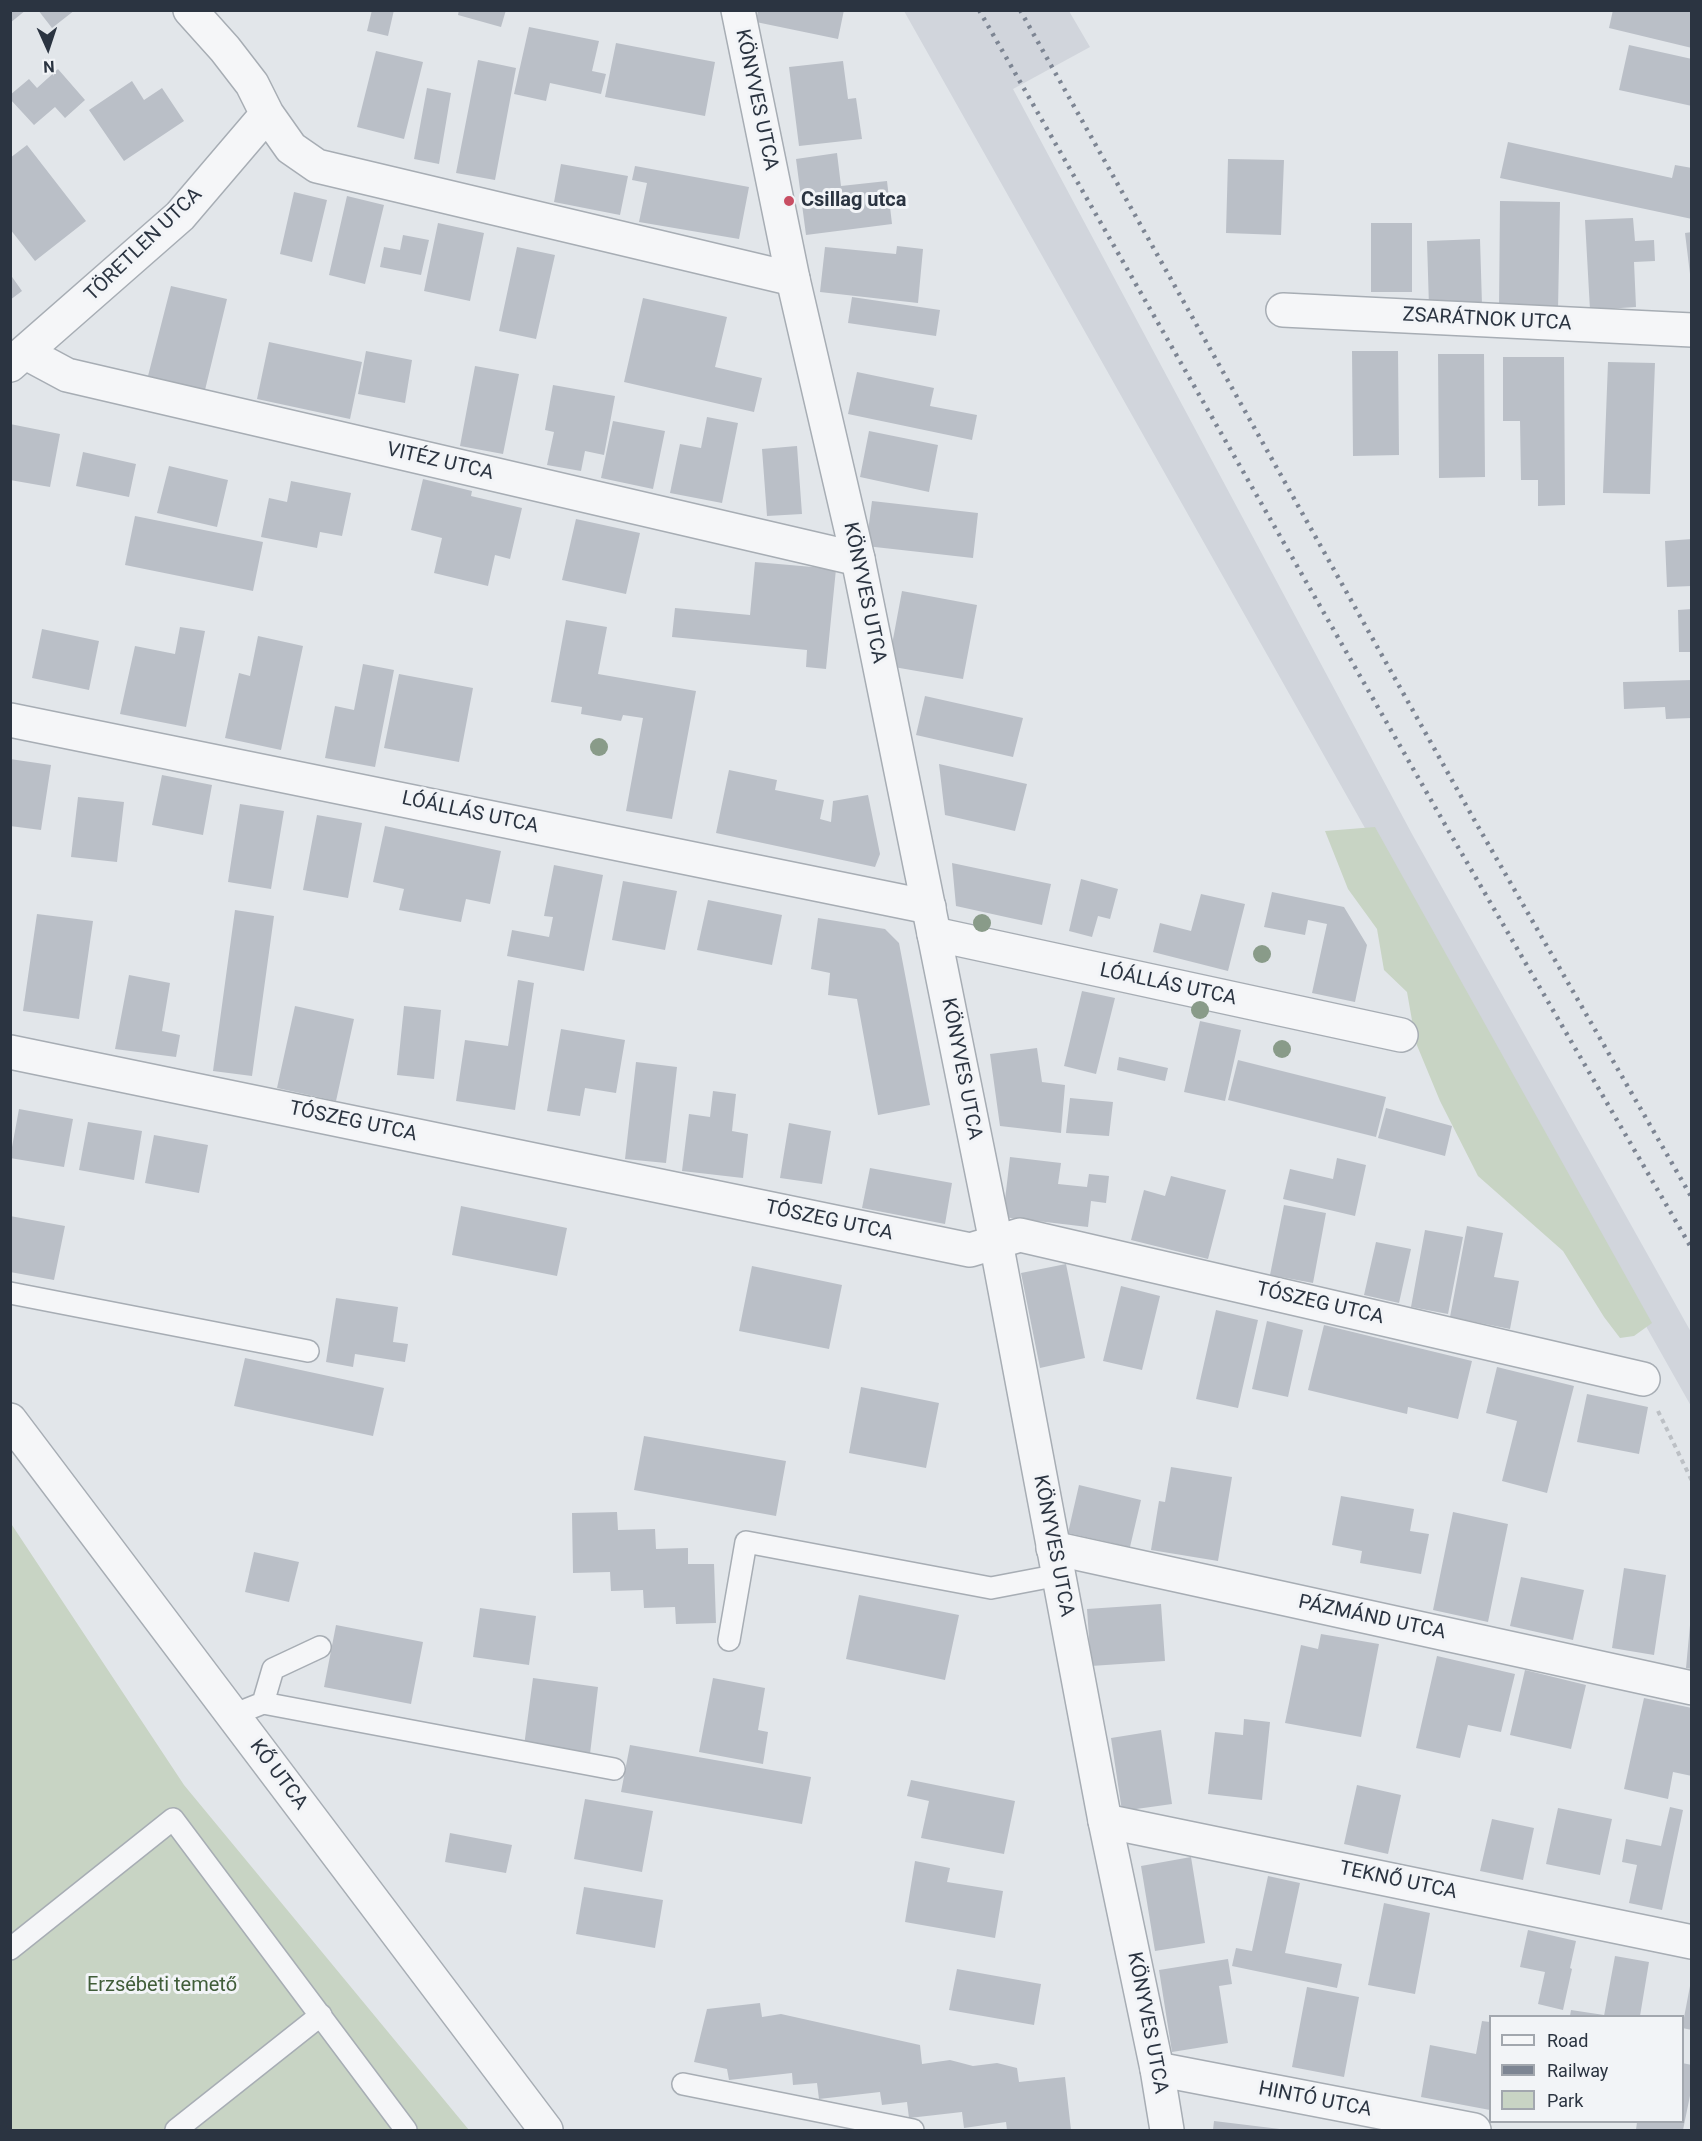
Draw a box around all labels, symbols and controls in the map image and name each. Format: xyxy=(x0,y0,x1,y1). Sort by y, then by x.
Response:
north arrow xyxy=(18,18,78,78)
street label: KÖNYVES UTCA xyxy=(729,27,783,173)
text: N xyxy=(43,57,55,76)
street label: TÖRETLEN UTCA xyxy=(81,183,207,307)
place label: Csillag utca xyxy=(801,189,906,213)
marker: Csillag utca xyxy=(782,194,796,208)
street label: ZSARÁTNOK UTCA xyxy=(1402,304,1572,336)
street label: VITÉZ UTCA xyxy=(384,438,496,486)
street label: KÖNYVES UTCA xyxy=(837,520,891,666)
street label: LÓÁLLÁS UTCA xyxy=(400,787,540,839)
street label: LÓÁLLÁS UTCA xyxy=(1098,959,1238,1011)
street label: KÖNYVES UTCA xyxy=(935,996,987,1142)
street label: TÓSZEG UTCA xyxy=(287,1097,419,1147)
street label: TÓSZEG UTCA xyxy=(763,1196,895,1246)
street label: TÓSZEG UTCA xyxy=(1254,1278,1386,1330)
street label: KÖNYVES UTCA xyxy=(1027,1473,1079,1619)
street label: PÁZMÁND UTCA xyxy=(1296,1591,1448,1645)
street label: KŐ UTCA xyxy=(244,1735,312,1815)
street label: TEKNŐ UTCA xyxy=(1337,1857,1459,1905)
street label: KÖNYVES UTCA xyxy=(1121,1950,1173,2096)
park label: Erzsébeti temető xyxy=(87,1974,237,1998)
legend xyxy=(1489,2015,1684,2123)
text: Road xyxy=(1547,2030,1588,2051)
text: Railway xyxy=(1547,2060,1608,2081)
street label: HINTÓ UTCA xyxy=(1256,2077,1374,2123)
text: Park xyxy=(1547,2090,1583,2111)

